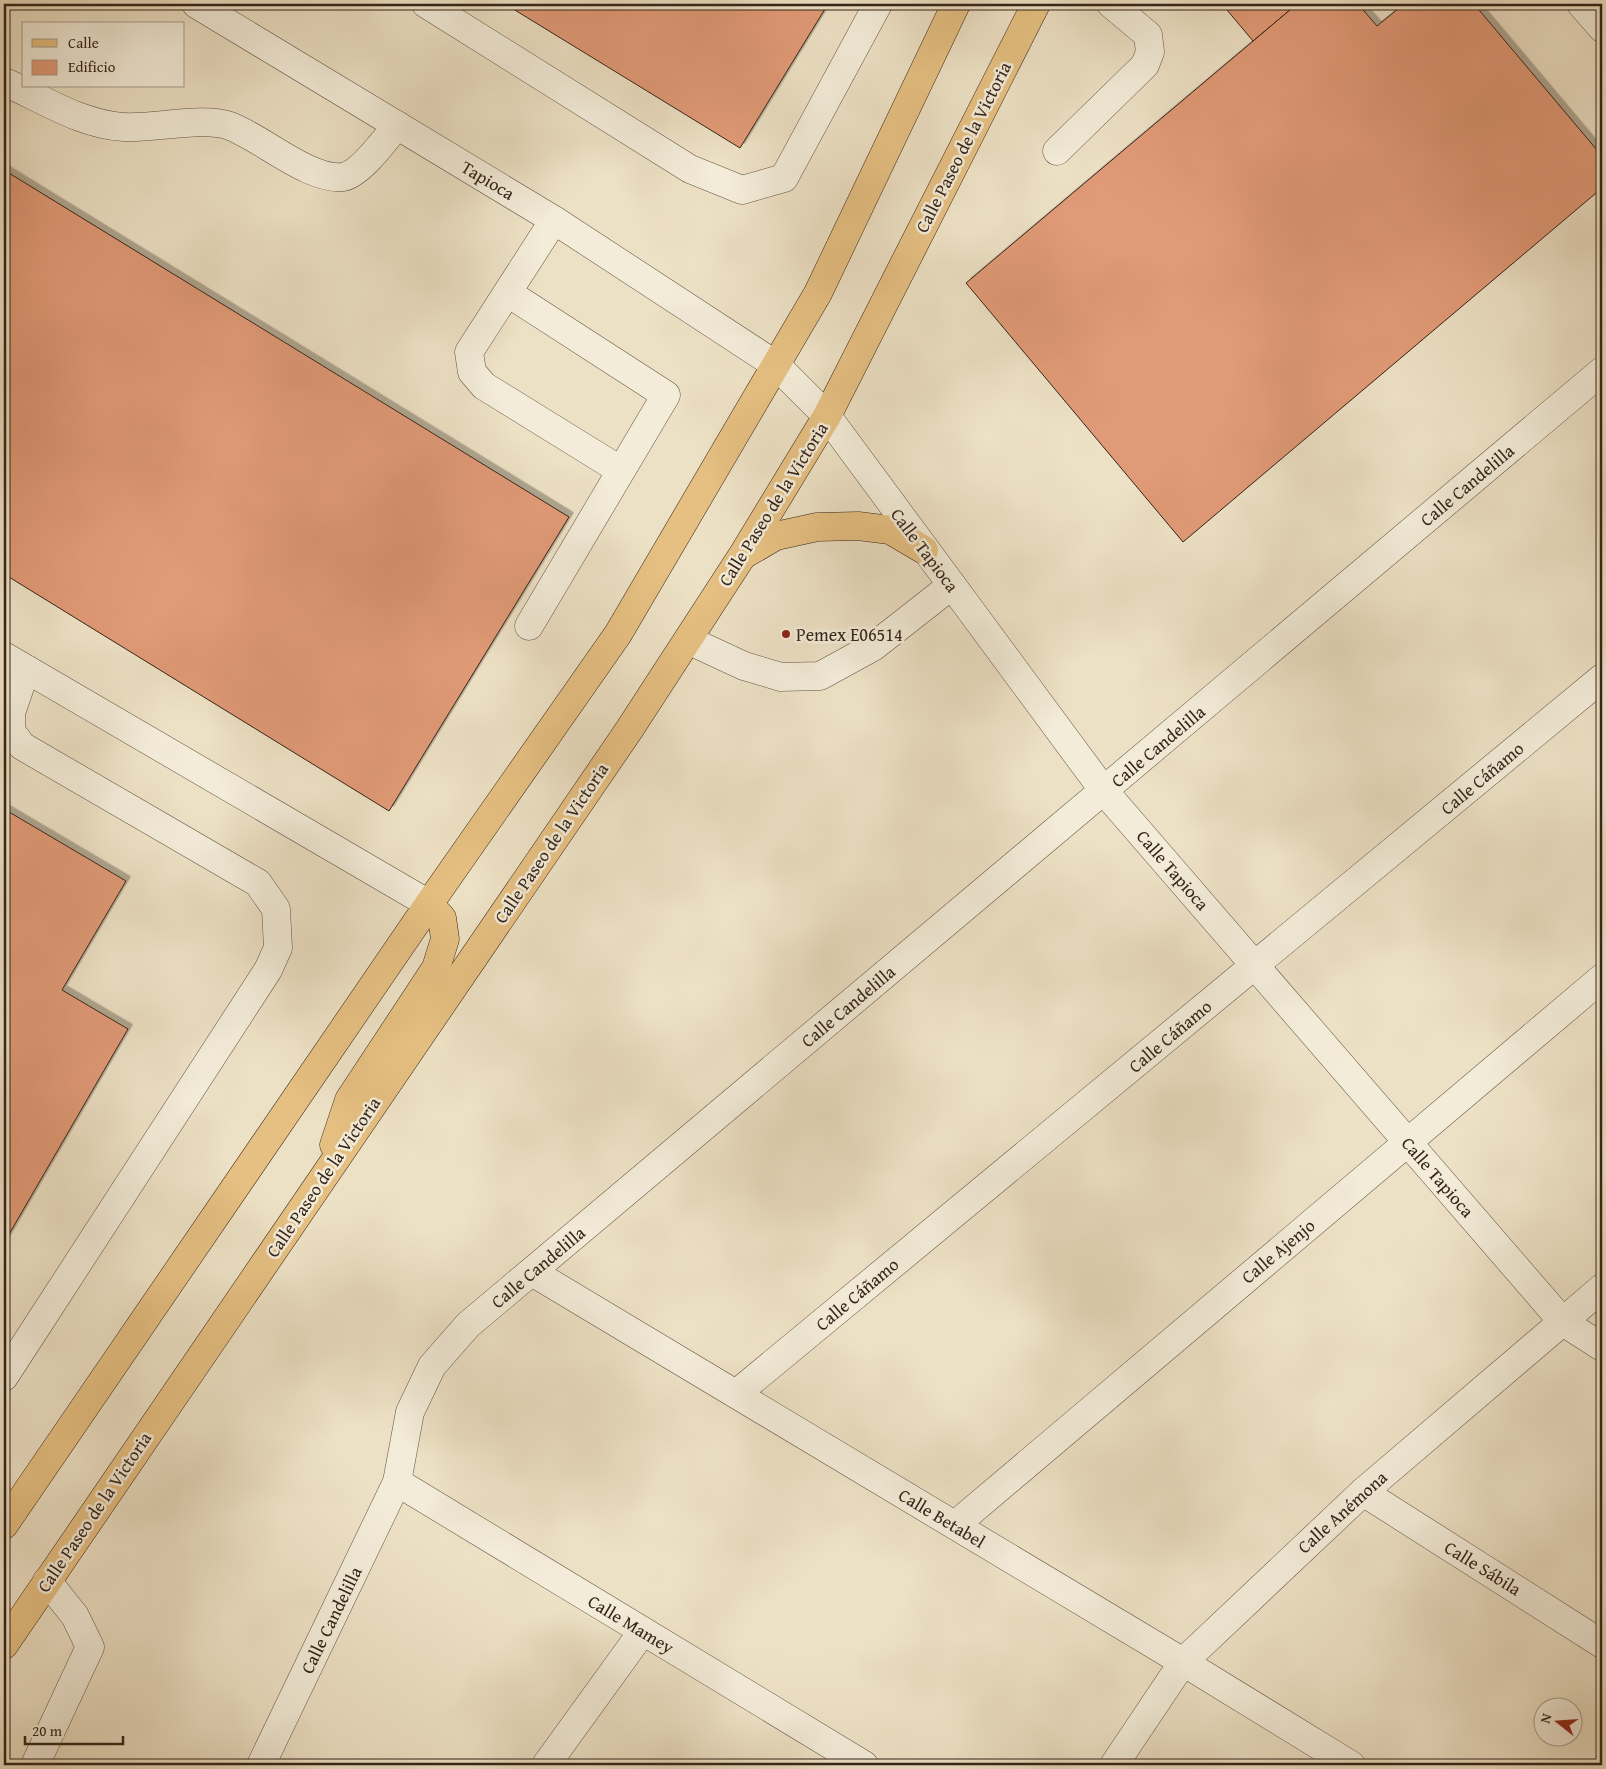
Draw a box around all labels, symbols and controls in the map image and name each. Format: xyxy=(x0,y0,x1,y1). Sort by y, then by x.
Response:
legend xyxy=(22,22,185,88)
text: Calle xyxy=(68,32,99,53)
text: Edificio xyxy=(68,56,116,77)
street label: Calle Paseo de la Victoria xyxy=(908,56,1018,237)
street label: Tapioca xyxy=(456,153,520,207)
street label: Calle Paseo de la Victoria xyxy=(712,416,835,591)
street label: Calle Candelilla xyxy=(1414,437,1520,533)
street label: Calle Tapioca xyxy=(884,502,966,598)
place label: Pemex E06514 xyxy=(796,621,903,648)
marker: Pemex E06514 xyxy=(780,628,792,640)
street label: Calle Candelilla xyxy=(1105,698,1211,794)
street label: Calle Cáñamo xyxy=(1434,735,1530,821)
street label: Calle Paseo de la Victoria xyxy=(487,757,615,929)
street label: Calle Tapioca xyxy=(1130,824,1216,917)
street label: Calle Candelilla xyxy=(795,958,901,1054)
street label: Calle Cáñamo xyxy=(1122,993,1218,1079)
street label: Calle Paseo de la Victoria xyxy=(259,1091,387,1263)
street label: Calle Tapioca xyxy=(1395,1131,1481,1224)
street label: Calle Ajenjo xyxy=(1235,1212,1321,1290)
street label: Calle Candelilla xyxy=(485,1219,591,1315)
street label: Calle Cáñamo xyxy=(809,1251,905,1337)
street label: Calle Paseo de la Victoria xyxy=(30,1426,158,1598)
street label: Calle Anémona xyxy=(1291,1464,1393,1560)
street label: Calle Betabel xyxy=(893,1481,991,1555)
street label: Calle Sábila xyxy=(1439,1534,1527,1603)
street label: Calle Candelilla xyxy=(293,1562,369,1678)
street label: Calle Mamey xyxy=(583,1588,679,1660)
north arrow xyxy=(1534,1696,1584,1746)
text: N xyxy=(1535,1710,1557,1726)
scale bar xyxy=(25,1714,122,1746)
text: 20 m xyxy=(32,1720,63,1741)

